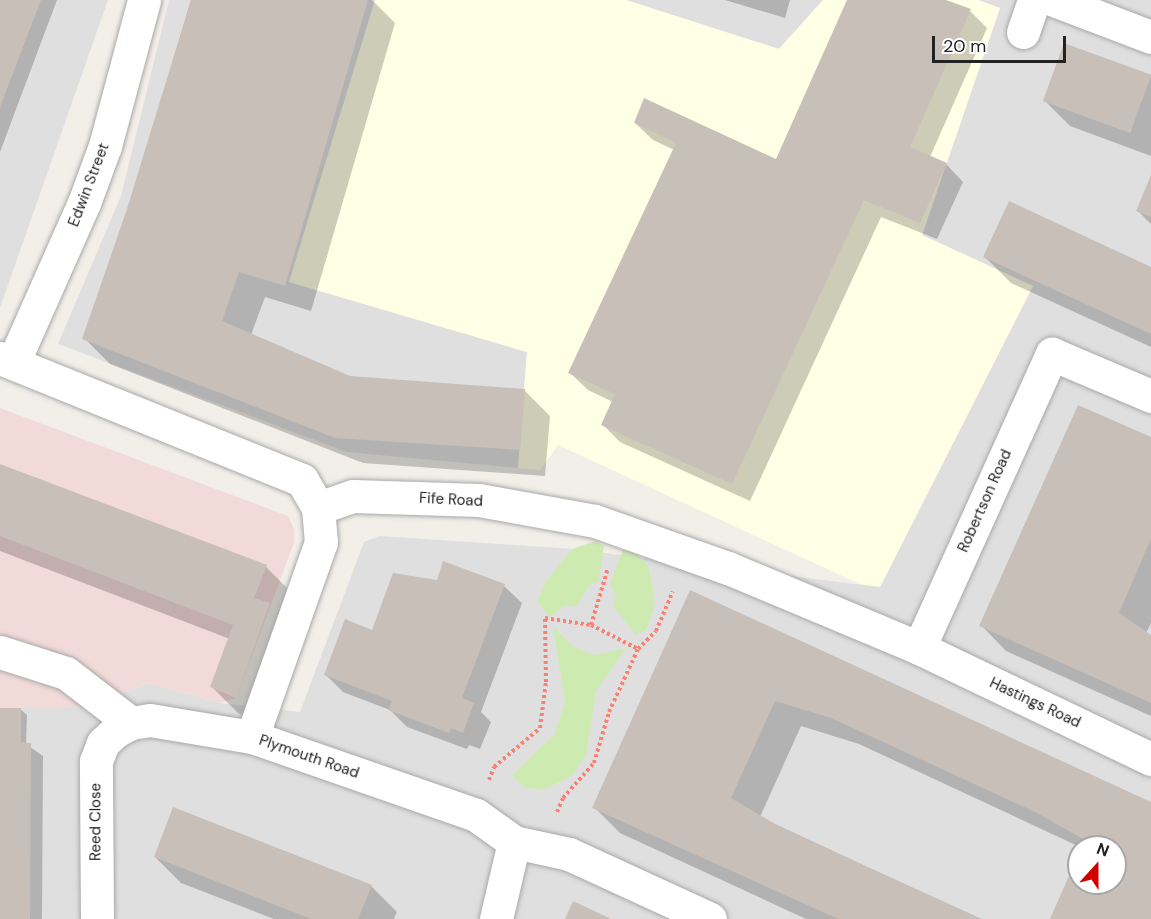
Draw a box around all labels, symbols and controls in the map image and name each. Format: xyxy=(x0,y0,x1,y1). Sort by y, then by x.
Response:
scale bar xyxy=(935,24,1068,62)
text: 20 m xyxy=(943,34,986,58)
street label: Edwin Street xyxy=(65,141,113,229)
street label: Robertson Road xyxy=(954,447,1016,555)
street label: Fife Road xyxy=(419,489,483,511)
street label: Hastings Road xyxy=(987,674,1083,732)
street label: Plymouth Road xyxy=(257,731,361,783)
street label: Reed Close xyxy=(87,783,105,861)
north arrow xyxy=(1067,835,1127,895)
text: N xyxy=(1094,838,1112,861)

